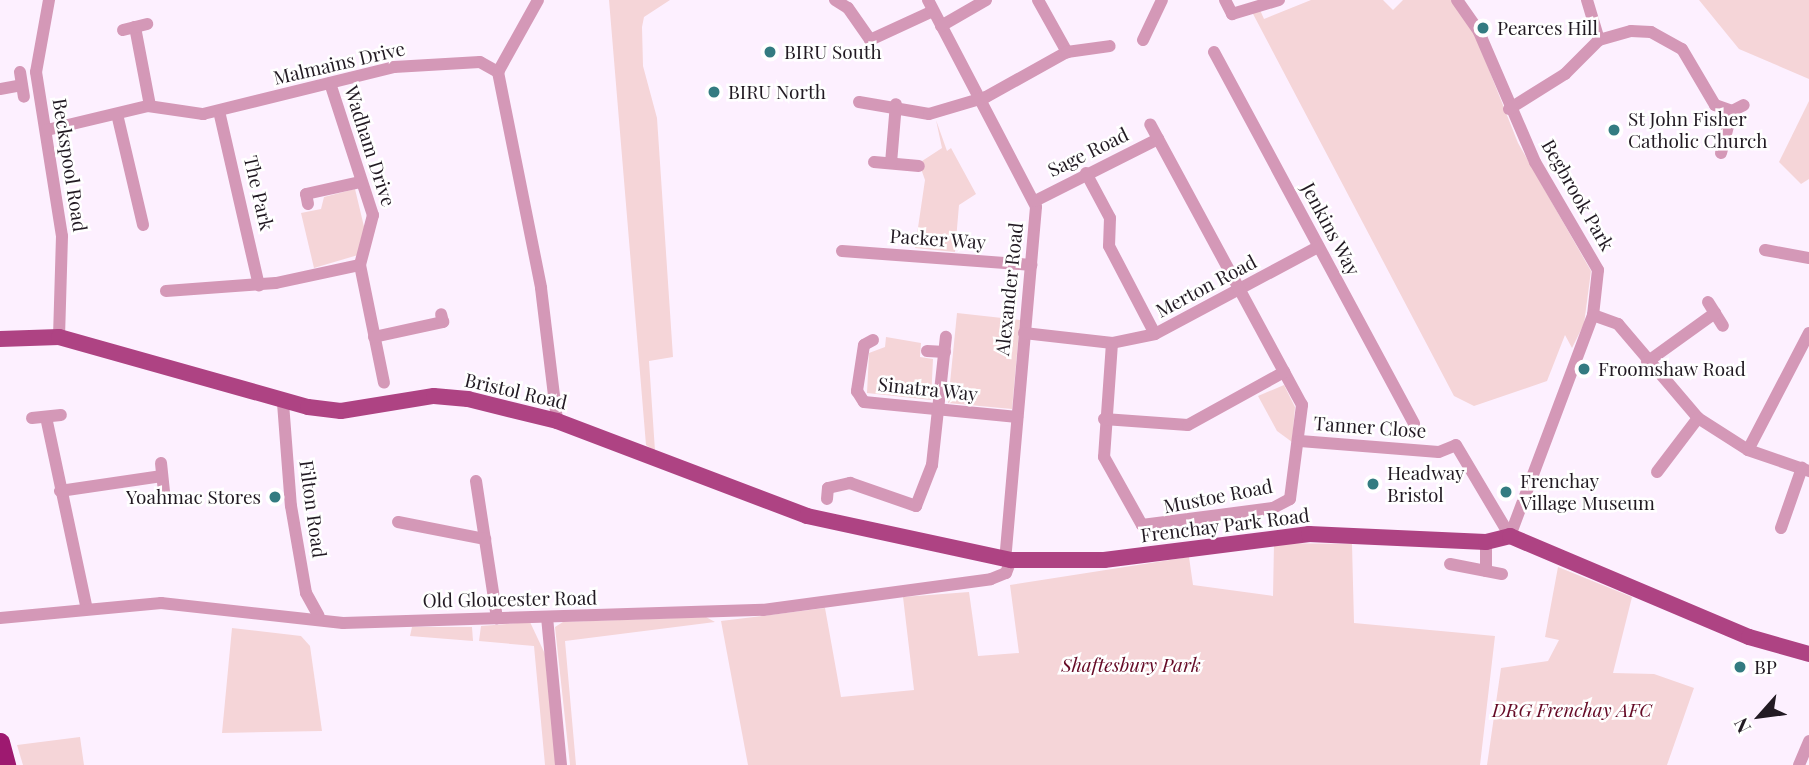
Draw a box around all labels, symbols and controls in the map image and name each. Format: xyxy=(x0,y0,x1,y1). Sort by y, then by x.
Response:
place label: Pearces Hill xyxy=(1497,17,1598,39)
marker: Pearces Hill xyxy=(1475,20,1491,36)
street label: Malmains Drive xyxy=(271,37,407,89)
place label: BIRU South xyxy=(784,41,882,63)
marker: BIRU South xyxy=(762,44,778,60)
place label: BIRU North xyxy=(728,81,826,103)
street label: Wadham Drive xyxy=(340,83,400,209)
marker: BIRU North xyxy=(706,84,722,100)
street label: Beckspool Road xyxy=(48,97,92,233)
place label: St John Fisher Catholic Church xyxy=(1628,108,1767,152)
marker: St John Fisher Catholic Church xyxy=(1606,122,1622,138)
street label: Sage Road xyxy=(1044,123,1132,181)
street label: Begbrook Park xyxy=(1537,135,1619,255)
street label: The Park xyxy=(239,153,279,233)
street label: Jenkins Way xyxy=(1297,178,1365,280)
street label: Alexander Road xyxy=(991,221,1027,357)
street label: Packer Way xyxy=(889,224,987,254)
street label: Merton Road xyxy=(1152,250,1260,322)
place label: Froomshaw Road xyxy=(1598,358,1746,380)
marker: Froomshaw Road xyxy=(1576,361,1592,377)
street label: Bristol Road xyxy=(462,368,570,414)
street label: Sinatra Way xyxy=(876,372,980,406)
street label: Tanner Close xyxy=(1313,412,1427,442)
street label: Filton Road xyxy=(295,459,331,559)
place label: Headway Bristol xyxy=(1387,462,1465,506)
place label: Frenchay Village Museum xyxy=(1520,470,1655,514)
street label: Mustoe Road xyxy=(1162,474,1274,518)
marker: Headway Bristol xyxy=(1365,476,1381,492)
marker: Frenchay Village Museum xyxy=(1498,484,1514,500)
place label: Yoahmac Stores xyxy=(126,486,261,508)
marker: Yoahmac Stores xyxy=(267,489,283,505)
street label: Frenchay Park Road xyxy=(1139,503,1311,547)
street label: Old Gloucester Road xyxy=(422,586,598,612)
park label: Shaftesbury Park xyxy=(1061,654,1201,676)
place label: BP xyxy=(1754,656,1777,678)
marker: BP xyxy=(1732,659,1748,675)
north arrow xyxy=(1725,681,1795,751)
park label: DRG Frenchay AFC xyxy=(1492,699,1652,721)
text: N xyxy=(1727,714,1756,738)

